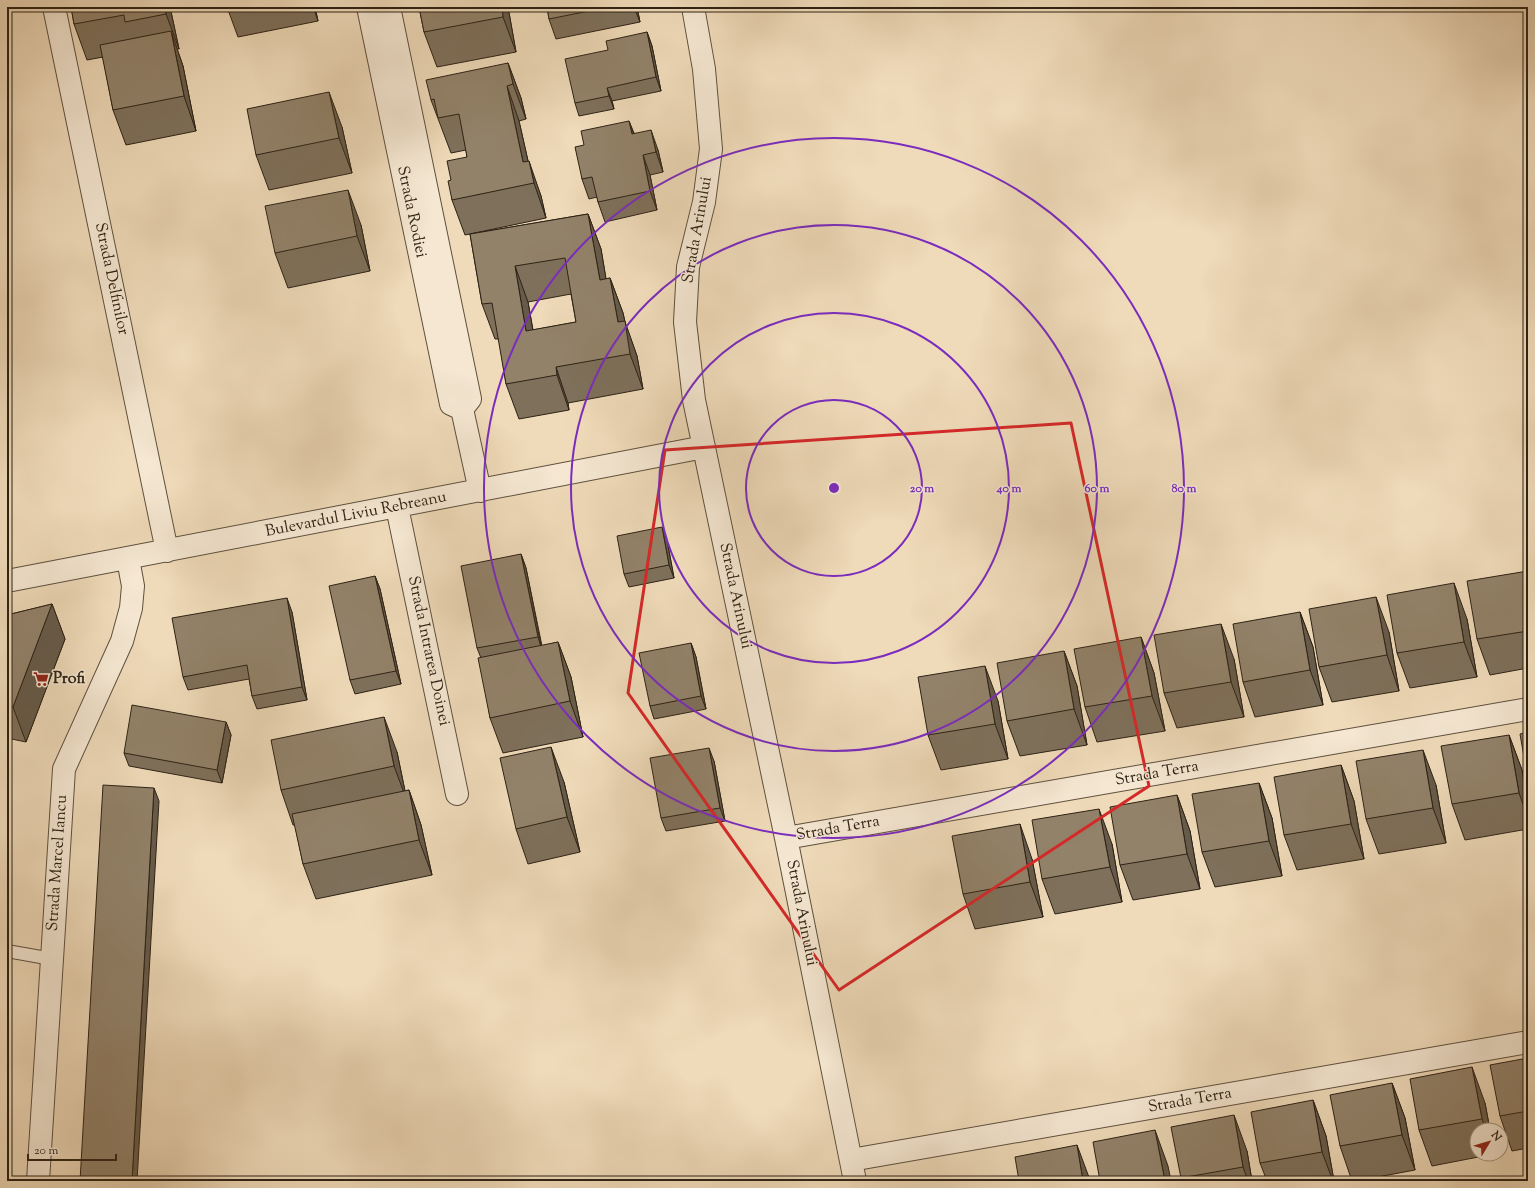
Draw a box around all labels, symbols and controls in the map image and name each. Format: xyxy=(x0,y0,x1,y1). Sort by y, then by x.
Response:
street label: Strada Rodiei xyxy=(390,164,432,260)
street label: Strada Arinului xyxy=(677,174,719,285)
street label: Strada Delfinilor xyxy=(88,221,134,337)
text: 20 m xyxy=(910,480,934,498)
text: 40 m xyxy=(996,480,1021,498)
text: 60 m xyxy=(1085,480,1109,498)
text: 80 m xyxy=(1172,480,1196,498)
centre of rings xyxy=(827,481,841,495)
street label: Bulevardul Liviu Rebreanu xyxy=(263,486,449,544)
street label: Strada Arinului xyxy=(713,541,758,652)
street label: Strada Intrarea Doinei xyxy=(401,574,455,728)
place label: Profi xyxy=(53,668,86,691)
supermarket icon: Profi xyxy=(32,670,50,688)
street label: Strada Terra xyxy=(1113,755,1201,793)
street label: Strada Marcel Iancu xyxy=(42,794,74,932)
street label: Strada Terra xyxy=(794,810,882,848)
street label: Strada Arinului xyxy=(779,858,823,969)
street label: Strada Terra xyxy=(1146,1082,1234,1120)
north arrow xyxy=(1469,1122,1509,1162)
text: N xyxy=(1486,1127,1505,1145)
scale bar xyxy=(28,1136,116,1162)
text: 20 m xyxy=(34,1142,59,1160)

